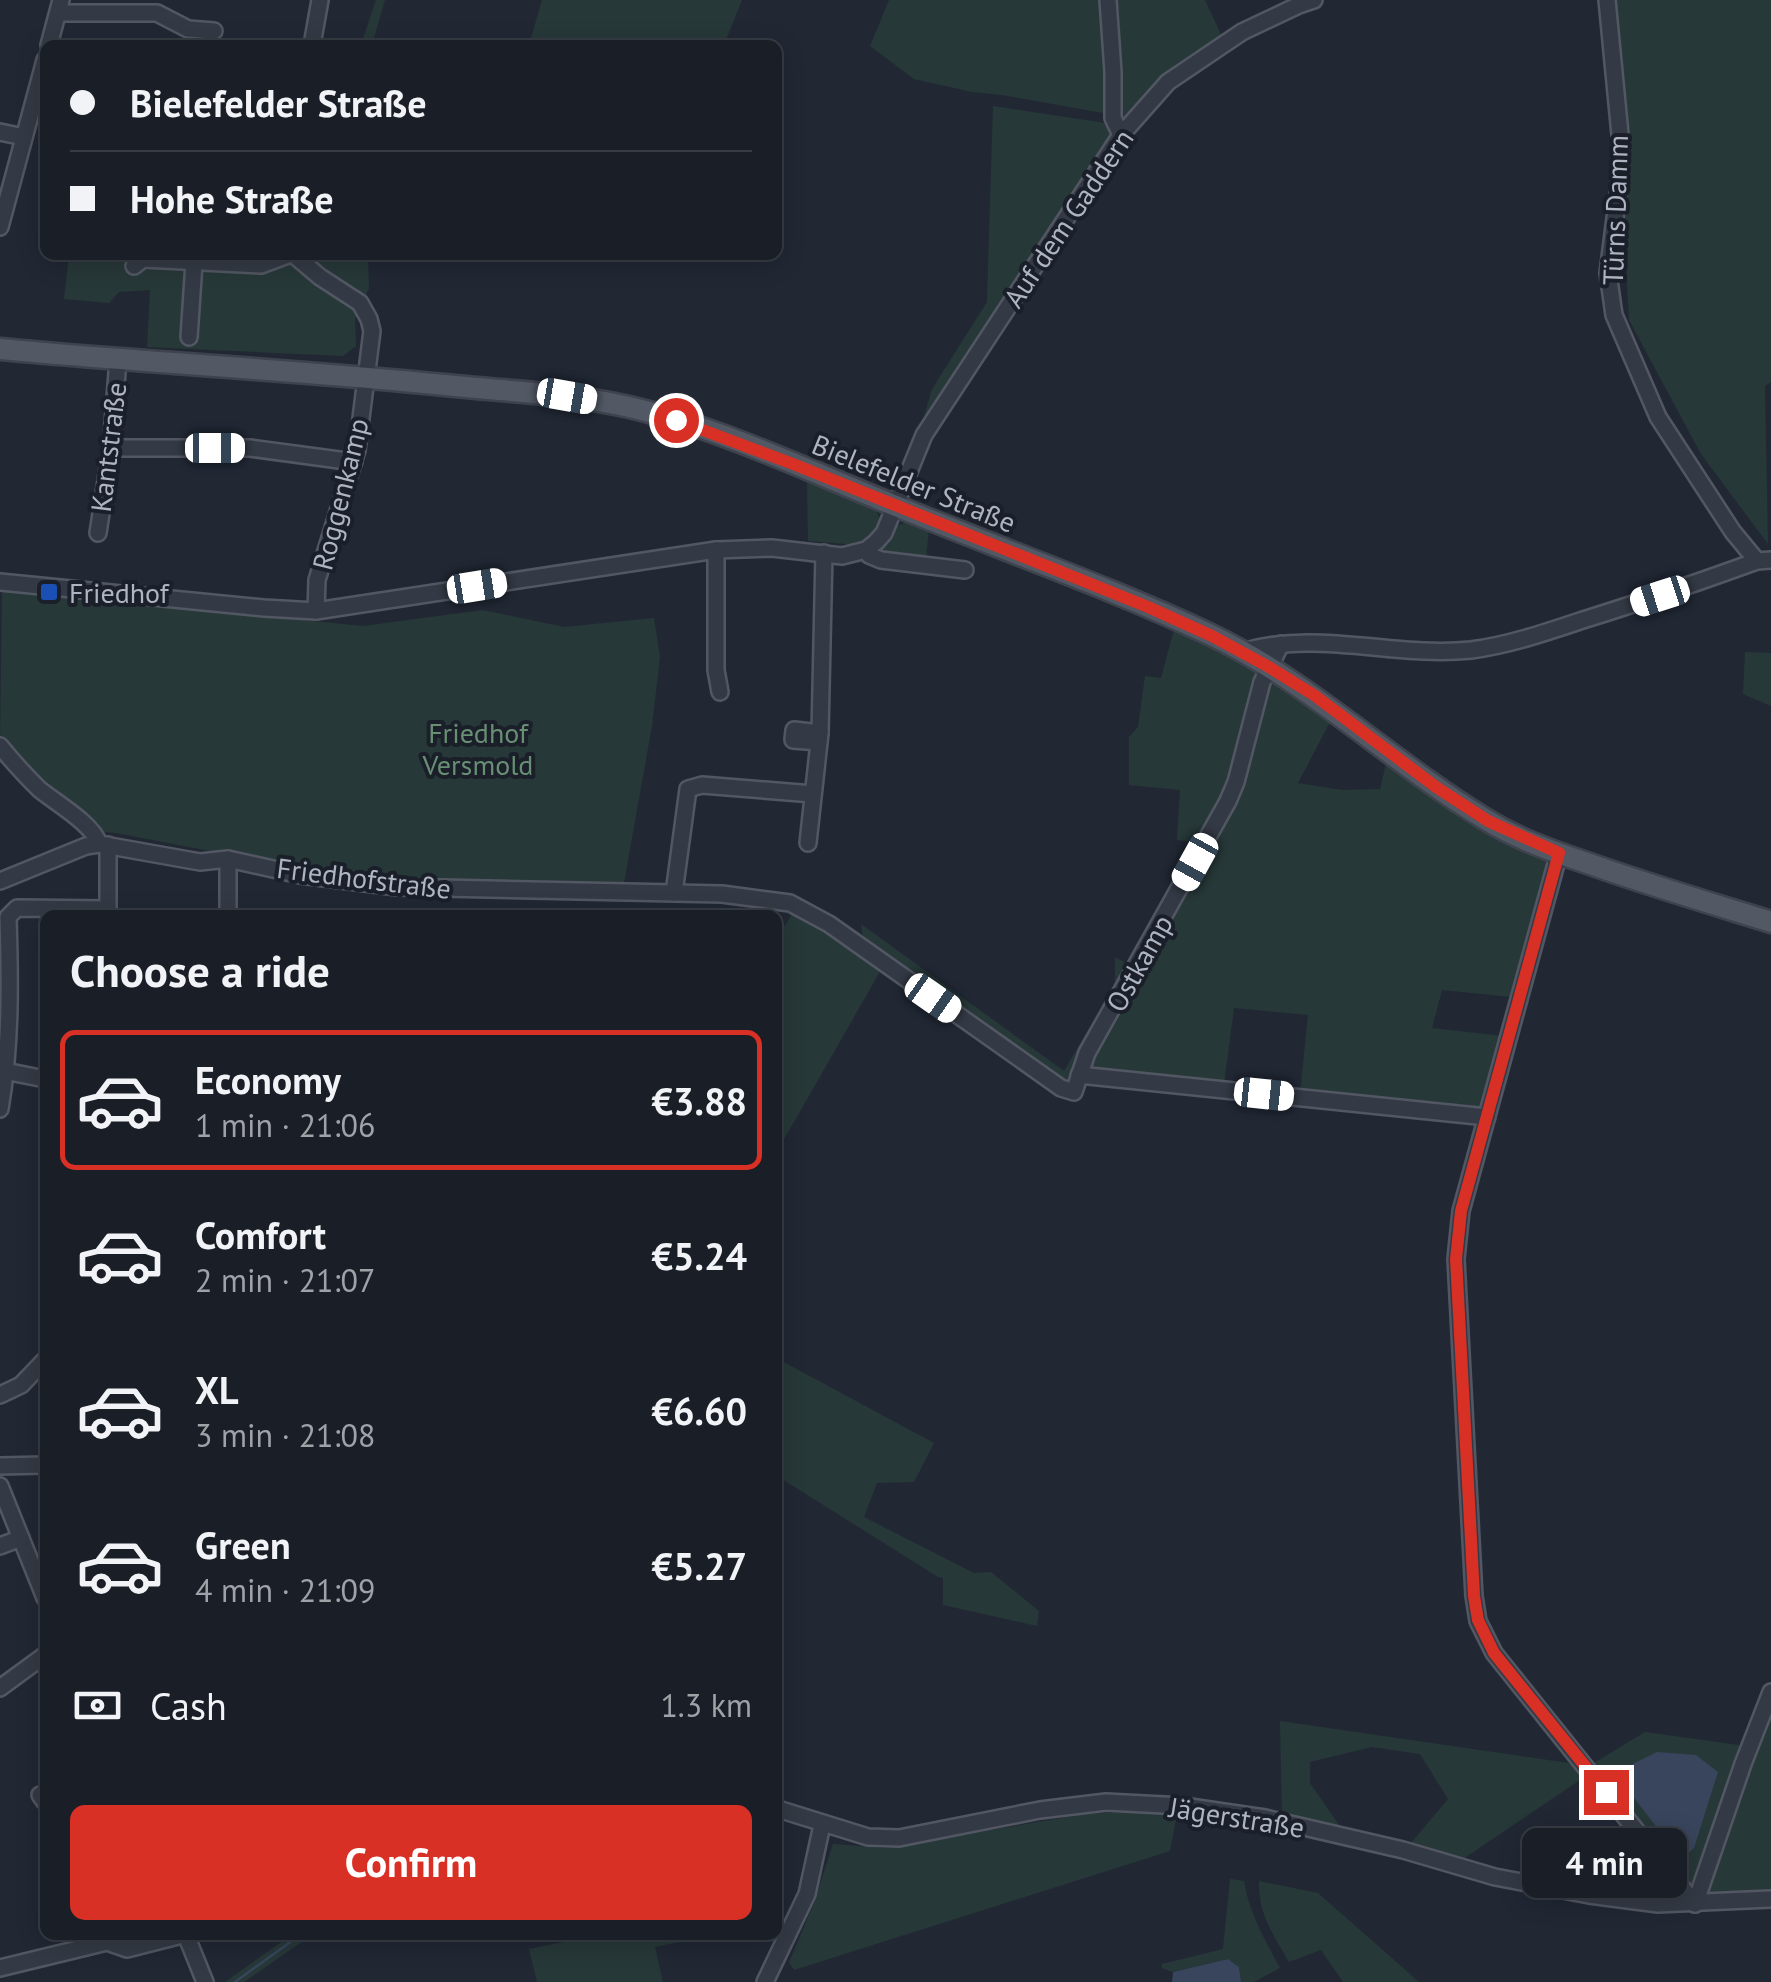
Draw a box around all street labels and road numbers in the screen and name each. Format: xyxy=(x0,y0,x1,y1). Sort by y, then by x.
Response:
street label: Auf dem Gaddern xyxy=(995,122,1141,314)
street label: Türns Damm xyxy=(1594,134,1636,286)
street label: Kantstraße xyxy=(82,380,134,514)
street label: Roggenkamp xyxy=(303,414,377,574)
street label: Bielefelder Straße xyxy=(807,425,1021,541)
street label: Friedhofstraße xyxy=(275,849,453,907)
street label: Ostkamp xyxy=(1097,908,1181,1018)
street label: Jägerstraße xyxy=(1166,1788,1307,1846)

